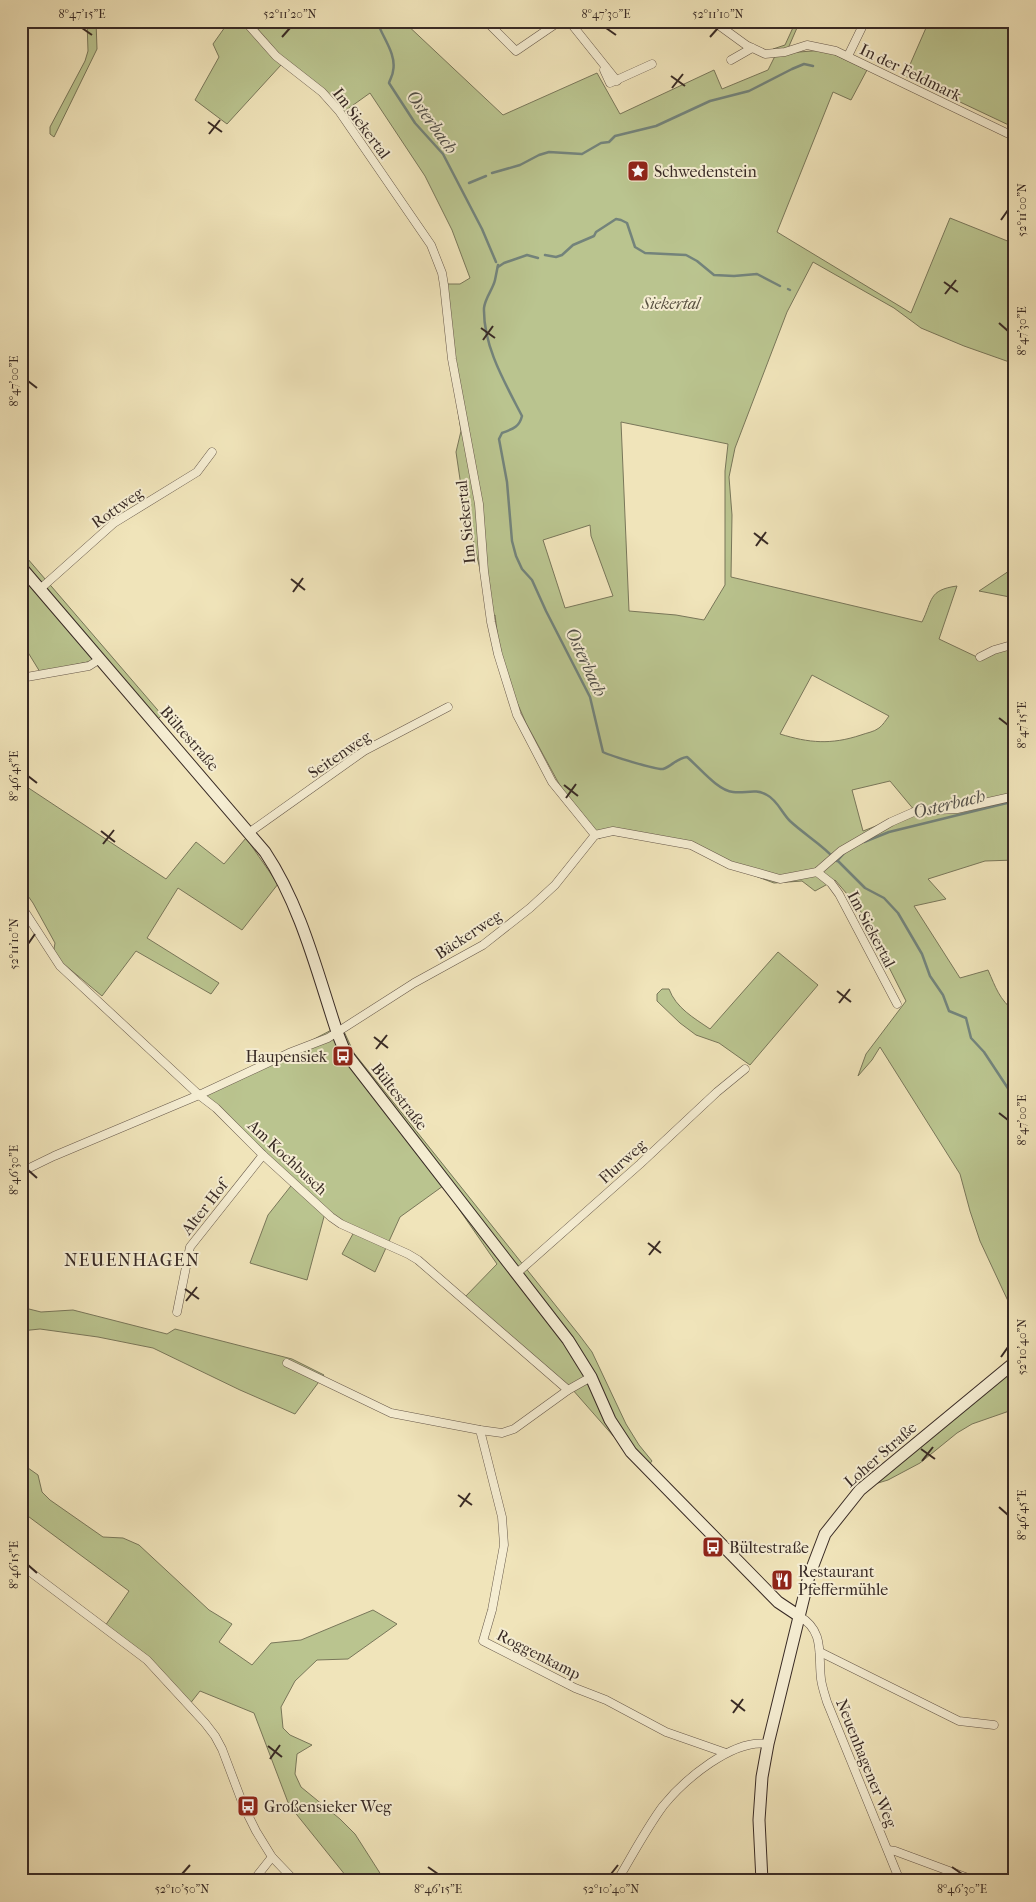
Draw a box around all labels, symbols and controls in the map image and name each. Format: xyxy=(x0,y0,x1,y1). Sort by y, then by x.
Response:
text: 8°47'15"E xyxy=(59,7,105,21)
text: 52°11'20"N xyxy=(263,7,317,21)
text: 8°47'30"E xyxy=(581,7,631,21)
text: 52°11'10"N xyxy=(692,7,744,21)
street label: In der Feldmark xyxy=(857,40,965,106)
street label: Im Siekertal xyxy=(329,84,395,163)
water label: Osterbach xyxy=(401,86,462,158)
place icon: Schwedenstein xyxy=(626,159,650,183)
place label: Schwedenstein xyxy=(654,162,758,181)
text: 52°11'00"N xyxy=(1015,183,1029,237)
park label: Siekertal xyxy=(641,294,702,313)
text: 8°47'30"E xyxy=(1015,306,1029,356)
text: 8°47'00"E xyxy=(7,356,21,406)
street label: Im Siekertal xyxy=(452,479,479,565)
street label: Rottweg xyxy=(88,482,147,532)
water label: Osterbach xyxy=(560,624,611,700)
street label: Bültestraße xyxy=(156,702,223,775)
text: 8°47'15"E xyxy=(1015,702,1029,748)
street label: Seitenweg xyxy=(304,726,375,782)
text: 8°46'45"E xyxy=(7,751,21,801)
water label: Osterbach xyxy=(911,785,987,824)
street label: Im Siekertal xyxy=(843,888,900,971)
street label: Bäckerweg xyxy=(431,906,506,963)
text: 52°11'10"N xyxy=(7,918,21,970)
bus stop icon: Haupensiek xyxy=(331,1044,355,1068)
place label: Haupensiek xyxy=(245,1047,328,1066)
street label: Bültestraße xyxy=(368,1059,432,1134)
text: 8°47'00"E xyxy=(1015,1095,1029,1145)
street label: Am Kochbusch xyxy=(243,1115,331,1199)
street label: Flurweg xyxy=(595,1135,650,1188)
text: 8°46'30"E xyxy=(7,1145,21,1195)
street label: Alter Hof xyxy=(176,1173,234,1239)
district label: NEUENHAGEN xyxy=(64,1250,200,1271)
text: 52°10'40"N xyxy=(1015,1319,1029,1375)
street label: Loher Straße xyxy=(840,1418,920,1491)
text: 8°46'45"E xyxy=(1015,1490,1029,1540)
bus stop icon: Bültestraße xyxy=(701,1535,725,1559)
place label: Bültestraße xyxy=(729,1538,809,1557)
text: 8°46'15"E xyxy=(7,1541,21,1589)
place label: Restaurant Pfeffermühle xyxy=(798,1562,888,1599)
restaurant icon: Restaurant Pfeffermühle xyxy=(770,1568,794,1592)
street label: Roggenkamp xyxy=(494,1625,584,1684)
street label: Neuenhagener Weg xyxy=(832,1696,901,1831)
bus stop icon: Großensieker Weg xyxy=(236,1794,260,1818)
place label: Großensieker Weg xyxy=(264,1797,392,1816)
text: 52°10'50"N xyxy=(155,1882,209,1896)
text: 8°46'15"E xyxy=(414,1882,462,1896)
text: 52°10'40"N xyxy=(583,1882,639,1896)
text: 8°46'30"E xyxy=(937,1882,987,1896)

